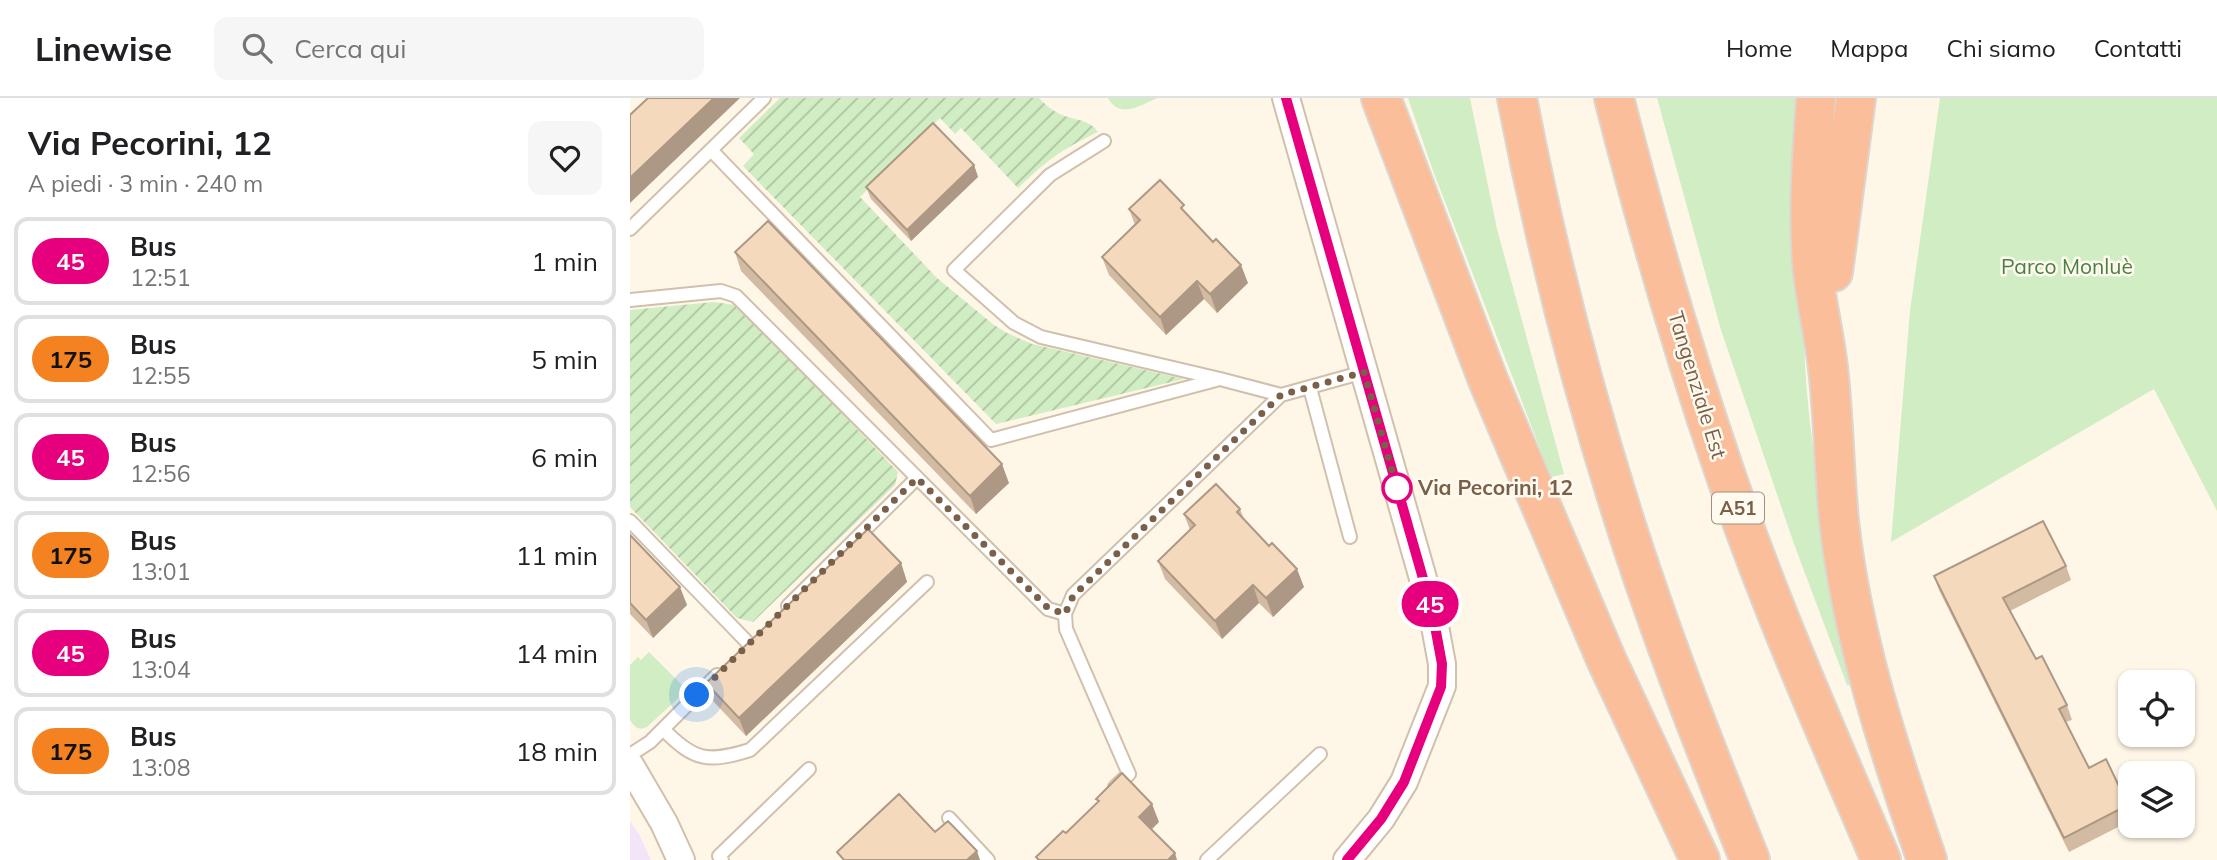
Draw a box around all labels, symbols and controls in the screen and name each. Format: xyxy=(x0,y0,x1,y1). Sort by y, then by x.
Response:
search box xyxy=(214,17,704,80)
text: Linewise xyxy=(35,28,172,69)
icon: search xyxy=(238,29,276,67)
text: Cerca qui xyxy=(294,32,406,65)
text: Home xyxy=(1726,33,1792,63)
text: Mappa xyxy=(1830,33,1908,63)
text: Chi siamo xyxy=(1946,33,2056,63)
text: Contatti xyxy=(2094,33,2182,63)
button: heart xyxy=(528,121,602,195)
text: Via Pecorini, 12 xyxy=(28,122,272,163)
text: A piedi · 3 min · 240 m xyxy=(28,169,263,198)
text: Bus xyxy=(130,230,176,263)
text: 1 min xyxy=(531,245,598,278)
text: 45 xyxy=(56,246,85,276)
park label: Parco Monluè xyxy=(2001,253,2133,279)
text: 12:51 xyxy=(130,263,190,292)
street label: Tangenziale Est xyxy=(1663,308,1733,461)
text: Bus xyxy=(130,328,176,361)
text: 5 min xyxy=(531,343,598,376)
text: 175 xyxy=(49,344,92,374)
text: 12:55 xyxy=(130,361,190,390)
text: Bus xyxy=(130,426,176,459)
text: 6 min xyxy=(531,441,598,474)
text: 45 xyxy=(56,442,85,472)
text: 12:56 xyxy=(130,459,190,488)
marker: Via Pecorini, 12 xyxy=(1382,473,1412,503)
place label: Via Pecorini, 12 xyxy=(1417,474,1573,500)
road number: A51 xyxy=(1712,492,1764,524)
text: Bus xyxy=(130,524,176,557)
text: 11 min xyxy=(516,539,598,572)
text: 175 xyxy=(49,540,92,570)
text: 13:01 xyxy=(130,557,190,586)
line badge: 45 xyxy=(1398,581,1462,627)
text: 45 xyxy=(1416,589,1444,619)
text: Bus xyxy=(130,622,176,655)
text: 14 min xyxy=(516,637,598,670)
text: 45 xyxy=(56,638,85,668)
text: 13:04 xyxy=(130,655,190,684)
map controls xyxy=(2118,670,2195,838)
button: locate xyxy=(2118,670,2195,747)
your location xyxy=(679,677,714,712)
text: Bus xyxy=(130,720,176,753)
text: 18 min xyxy=(516,735,598,768)
text: 175 xyxy=(49,736,92,766)
text: 13:08 xyxy=(130,753,190,782)
button: layers xyxy=(2118,761,2195,838)

